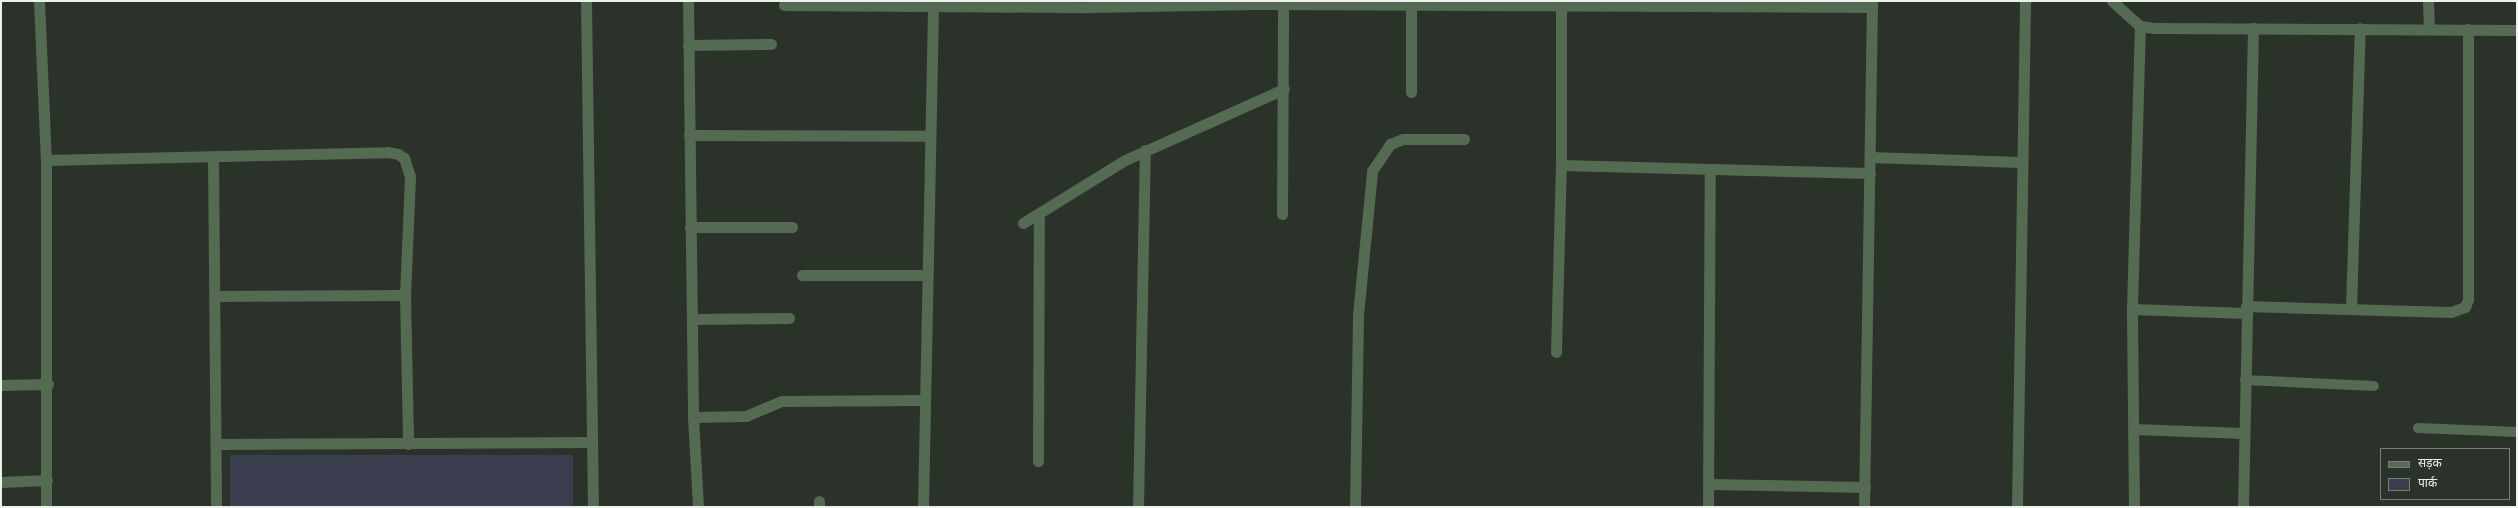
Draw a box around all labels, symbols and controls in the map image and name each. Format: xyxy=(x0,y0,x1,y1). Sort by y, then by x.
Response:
legend xyxy=(2380,448,2510,500)
text: सड़क xyxy=(2418,456,2442,470)
text: पार्क xyxy=(2418,476,2437,490)

